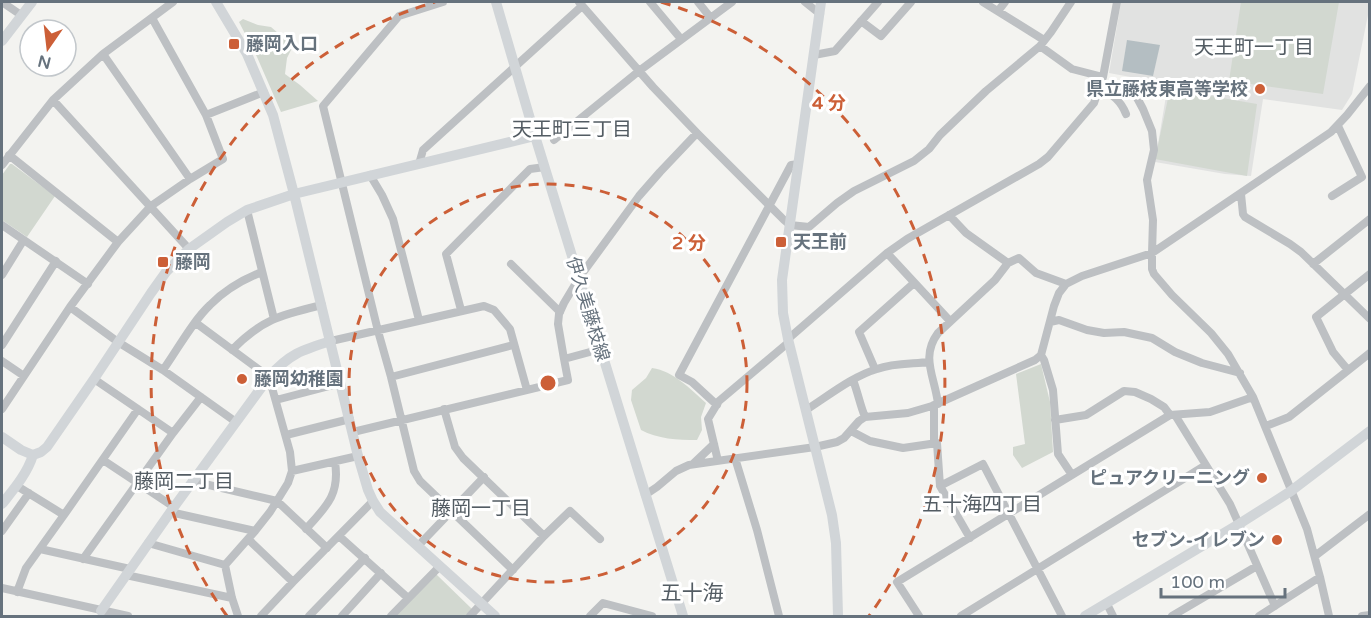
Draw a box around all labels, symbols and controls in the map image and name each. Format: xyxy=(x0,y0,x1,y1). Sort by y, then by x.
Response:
north arrow xyxy=(18,18,78,78)
place label: 藤岡入口 xyxy=(246,33,318,55)
district label: 天王町一丁目 xyxy=(1194,36,1314,60)
marker: 藤岡入口 xyxy=(227,37,241,51)
text: N xyxy=(36,50,53,73)
place label: 県立藤枝東高等学校 xyxy=(1086,78,1248,100)
marker: 県立藤枝東高等学校 xyxy=(1253,82,1267,96)
text: 4 分 xyxy=(812,92,846,114)
district label: 天王町三丁目 xyxy=(512,118,632,142)
place label: 天王前 xyxy=(793,231,847,253)
text: 2 分 xyxy=(672,232,706,254)
marker: 天王前 xyxy=(774,235,788,249)
place label: 藤岡 xyxy=(175,251,211,273)
street label: 伊久美藤枝線 xyxy=(562,254,614,364)
marker: 藤岡 xyxy=(156,255,170,269)
place label: 藤岡幼稚園 xyxy=(254,368,344,390)
marker: 藤岡幼稚園 xyxy=(235,372,249,386)
centre of rings xyxy=(538,373,558,393)
place label: ピュアクリーニング xyxy=(1089,467,1250,489)
district label: 藤岡二丁目 xyxy=(134,470,234,494)
marker: ピュアクリーニング xyxy=(1255,471,1269,485)
district label: 五十海四丁目 xyxy=(922,493,1042,517)
district label: 藤岡一丁目 xyxy=(431,497,531,521)
place label: セブン-イレブン xyxy=(1132,529,1265,551)
marker: セブン-イレブン xyxy=(1270,533,1284,547)
scale bar xyxy=(1161,561,1286,599)
text: 100 m xyxy=(1170,571,1225,593)
district label: 五十海 xyxy=(661,581,724,606)

